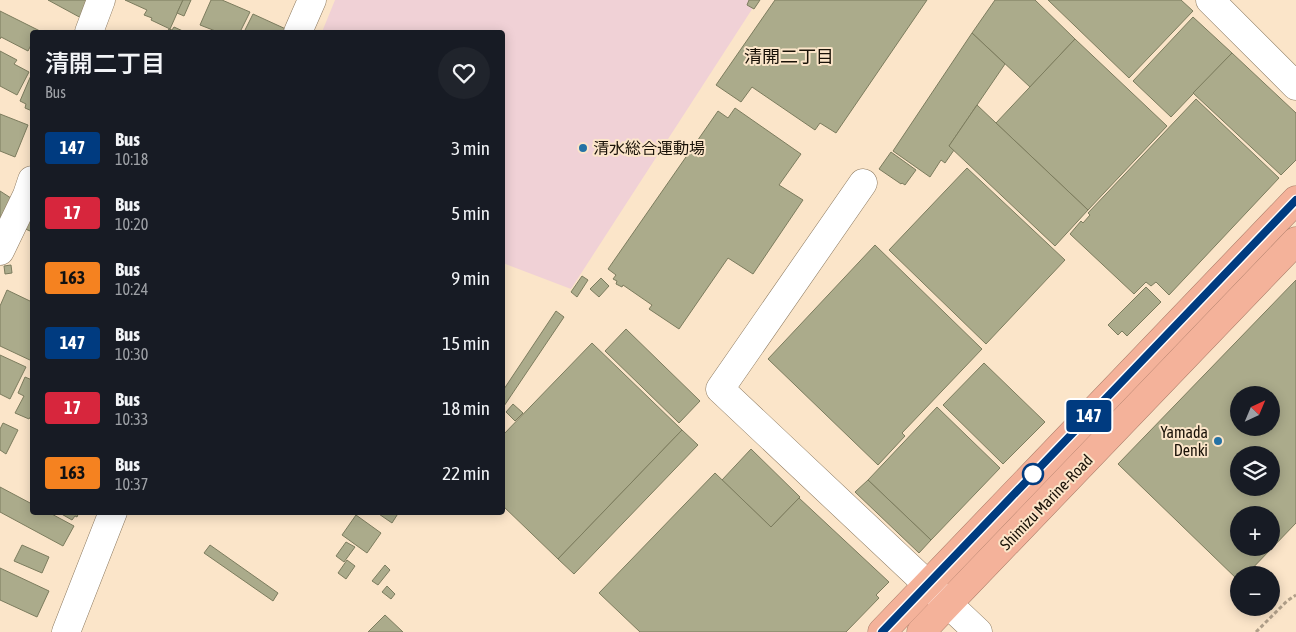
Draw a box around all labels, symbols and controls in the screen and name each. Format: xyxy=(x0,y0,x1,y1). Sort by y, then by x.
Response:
district label: 清開二丁目 xyxy=(744,46,834,67)
button: heart xyxy=(438,47,490,99)
text: 清開二丁目 xyxy=(45,50,165,77)
text: Bus xyxy=(45,83,66,101)
text: Bus xyxy=(115,128,140,150)
text: 147 xyxy=(60,137,85,158)
text: 3 min xyxy=(451,137,490,159)
place label: 清水総合運動場 xyxy=(593,139,705,157)
marker: 清水総合運動場 xyxy=(577,142,589,154)
text: 10:18 xyxy=(115,150,148,168)
text: Bus xyxy=(115,193,140,215)
text: 17 xyxy=(64,202,81,223)
text: 5 min xyxy=(451,202,490,224)
text: 10:20 xyxy=(115,215,148,233)
text: Bus xyxy=(115,258,140,280)
text: 163 xyxy=(60,267,85,288)
text: 9 min xyxy=(451,267,490,289)
text: 10:24 xyxy=(115,280,148,298)
text: Bus xyxy=(115,323,140,345)
text: 147 xyxy=(60,332,85,353)
text: 15 min xyxy=(442,332,490,354)
text: 10:30 xyxy=(115,345,148,363)
north arrow xyxy=(1230,386,1280,436)
map controls xyxy=(1230,386,1280,616)
text: Bus xyxy=(115,388,140,410)
text: 17 xyxy=(64,397,81,418)
text: 18 min xyxy=(442,397,490,419)
line badge: 147 xyxy=(1060,400,1118,432)
text: 147 xyxy=(1076,405,1102,426)
text: 10:33 xyxy=(115,410,148,428)
place label: Yamada Denki xyxy=(1160,423,1208,459)
marker: Yamada Denki xyxy=(1212,435,1224,447)
button: layers xyxy=(1230,446,1280,496)
street label: Shimizu Marine-Road xyxy=(996,451,1096,553)
text: Bus xyxy=(115,453,140,475)
text: 163 xyxy=(60,462,85,483)
text: 22 min xyxy=(442,462,490,484)
unlabelled marker xyxy=(1022,463,1044,485)
text: 10:37 xyxy=(115,475,148,493)
button: + xyxy=(1230,506,1280,556)
button: − xyxy=(1230,566,1280,616)

